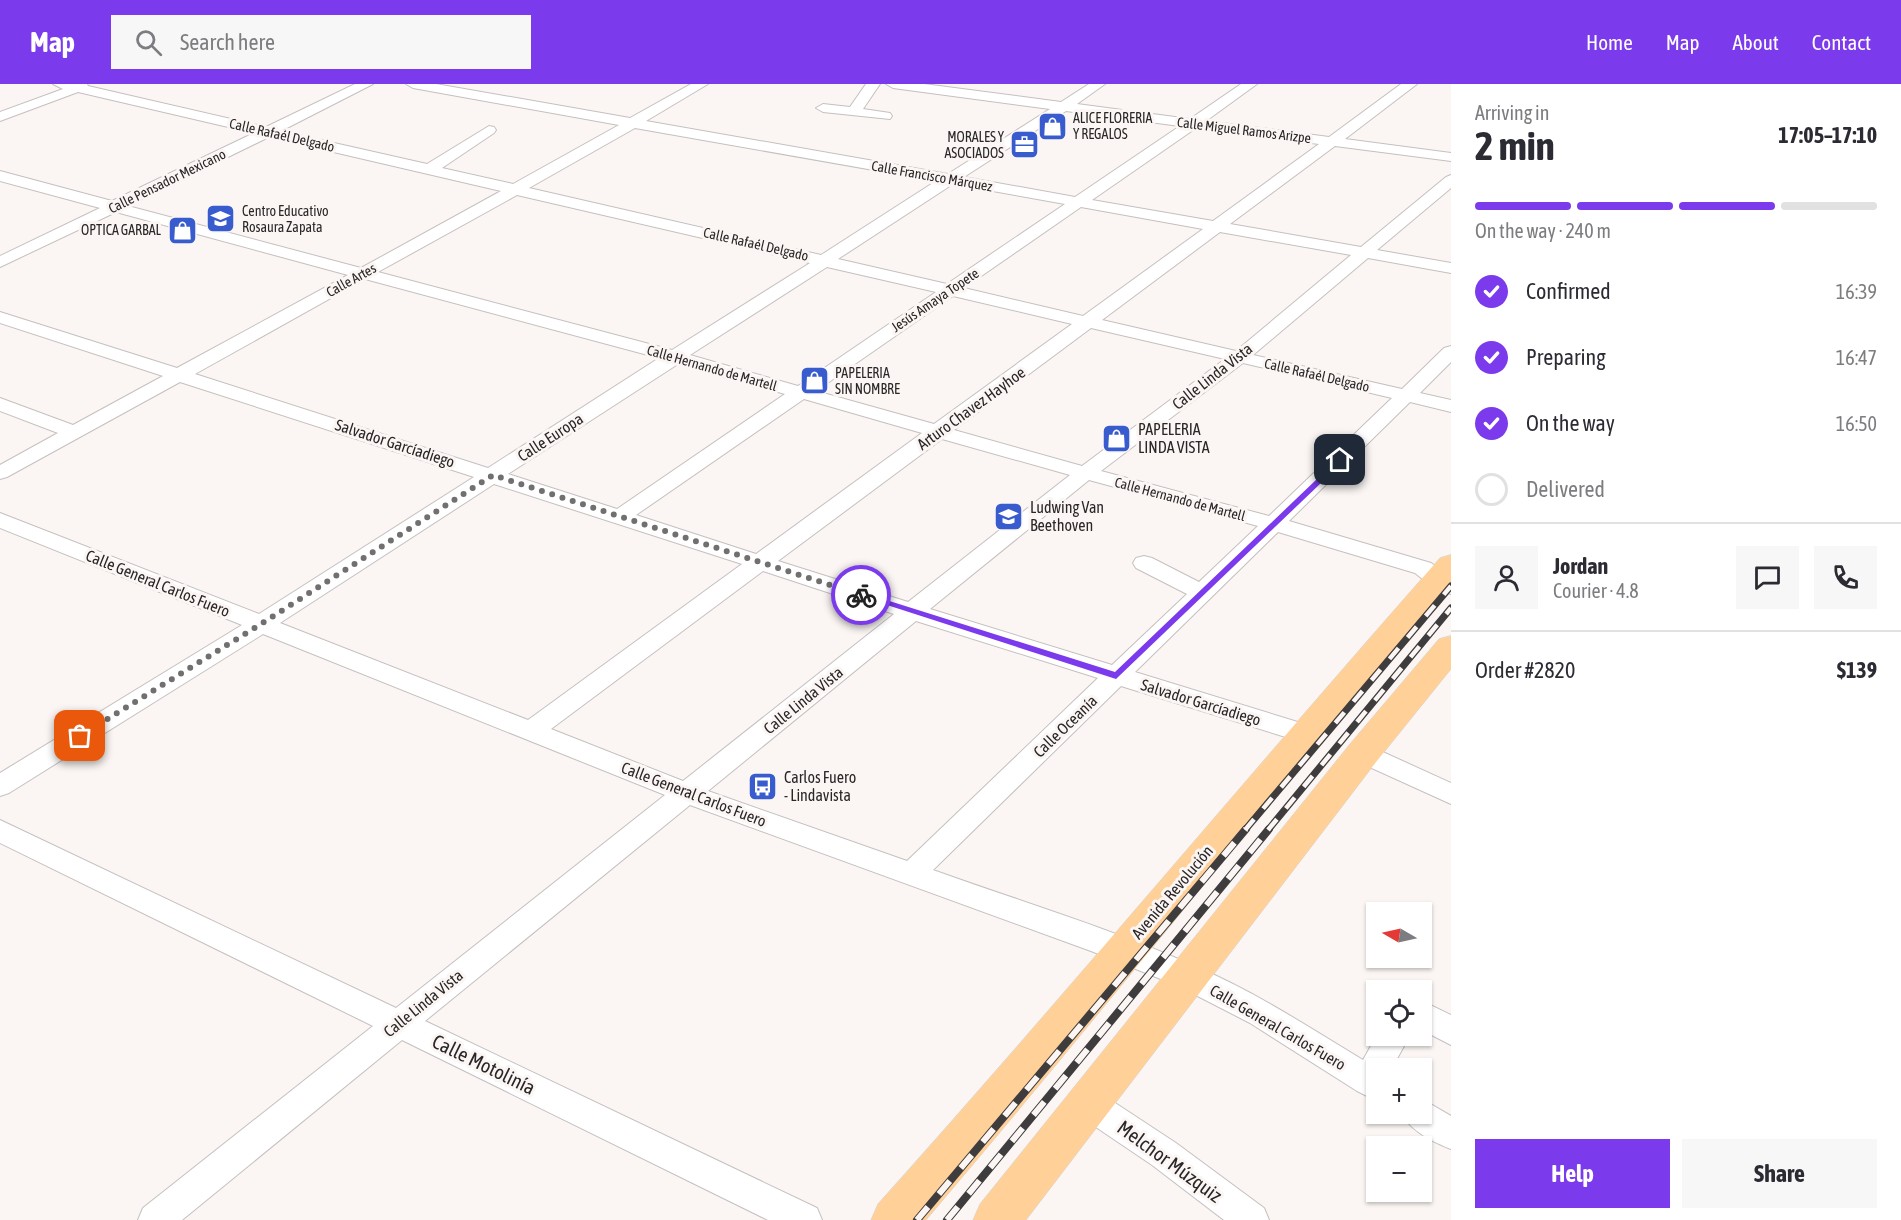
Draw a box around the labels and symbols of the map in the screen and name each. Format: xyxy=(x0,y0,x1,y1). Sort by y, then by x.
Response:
shop icon: ALICE FLORERIA Y REGALOS xyxy=(1036,110,1068,142)
place label: ALICE FLORERIA Y REGALOS xyxy=(1073,110,1153,142)
street label: Calle Miguel Ramos Arizpe xyxy=(1176,114,1312,146)
street label: Calle Rafaél Delgado xyxy=(228,115,336,155)
place label: MORALES Y ASOCIADOS xyxy=(944,129,1005,161)
office icon: MORALES Y ASOCIADOS xyxy=(1009,129,1041,161)
street label: Calle Pensador Mexicano xyxy=(106,146,228,216)
street label: Calle Francisco Márquez xyxy=(870,157,994,195)
school or university icon: Centro Educativo Rosaura Zapata xyxy=(205,203,237,235)
place label: Centro Educativo Rosaura Zapata xyxy=(242,203,329,235)
shop icon: OPTICA GARBAL xyxy=(166,214,198,246)
place label: OPTICA GARBAL xyxy=(81,222,162,238)
street label: Calle Rafaél Delgado xyxy=(702,224,810,264)
street label: Calle Artes xyxy=(323,260,379,300)
street label: Jesús Amaya Topete xyxy=(888,265,982,335)
street label: Calle Linda Vista xyxy=(1168,339,1256,413)
street label: Calle Hernando de Martell xyxy=(645,342,779,394)
street label: Calle Rafaél Delgado xyxy=(1263,355,1371,395)
street label: Arturo Chavez Hayhoe xyxy=(913,363,1029,454)
shop icon: PAPELERIA SIN NOMBRE xyxy=(798,365,830,397)
place label: PAPELERIA SIN NOMBRE xyxy=(835,365,900,397)
street label: Calle Europa xyxy=(514,409,587,466)
street label: Salvador Garcíadiego xyxy=(333,415,457,472)
place label: PAPELERIA LINDA VISTA xyxy=(1138,420,1210,456)
shop icon: PAPELERIA LINDA VISTA xyxy=(1101,422,1133,454)
pin xyxy=(1314,434,1365,485)
street label: Calle Hernando de Martell xyxy=(1113,474,1247,524)
place label: Ludwing Van Beethoven xyxy=(1030,498,1104,534)
school or university icon: Ludwing Van Beethoven xyxy=(993,500,1025,532)
street label: Calle General Carlos Fuero xyxy=(83,546,233,620)
courier xyxy=(831,565,891,625)
street label: Calle Linda Vista xyxy=(760,663,846,737)
street label: Salvador Garcíadiego xyxy=(1139,675,1263,730)
street label: Calle Oceanía xyxy=(1030,691,1100,761)
pin xyxy=(54,710,105,761)
street label: Calle General Carlos Fuero xyxy=(619,758,769,830)
place label: Carlos Fuero - Lindavista xyxy=(784,768,856,804)
bus stop icon: Carlos Fuero - Lindavista xyxy=(747,770,779,802)
street label: Avenida Revolución xyxy=(1128,842,1216,942)
north arrow xyxy=(1366,902,1432,968)
street label: Calle Linda Vista xyxy=(380,966,466,1040)
street label: Calle General Carlos Fuero xyxy=(1207,981,1349,1073)
street label: Calle Motolinía xyxy=(429,1029,539,1099)
street label: Melchor Múzquiz xyxy=(1113,1115,1227,1207)

